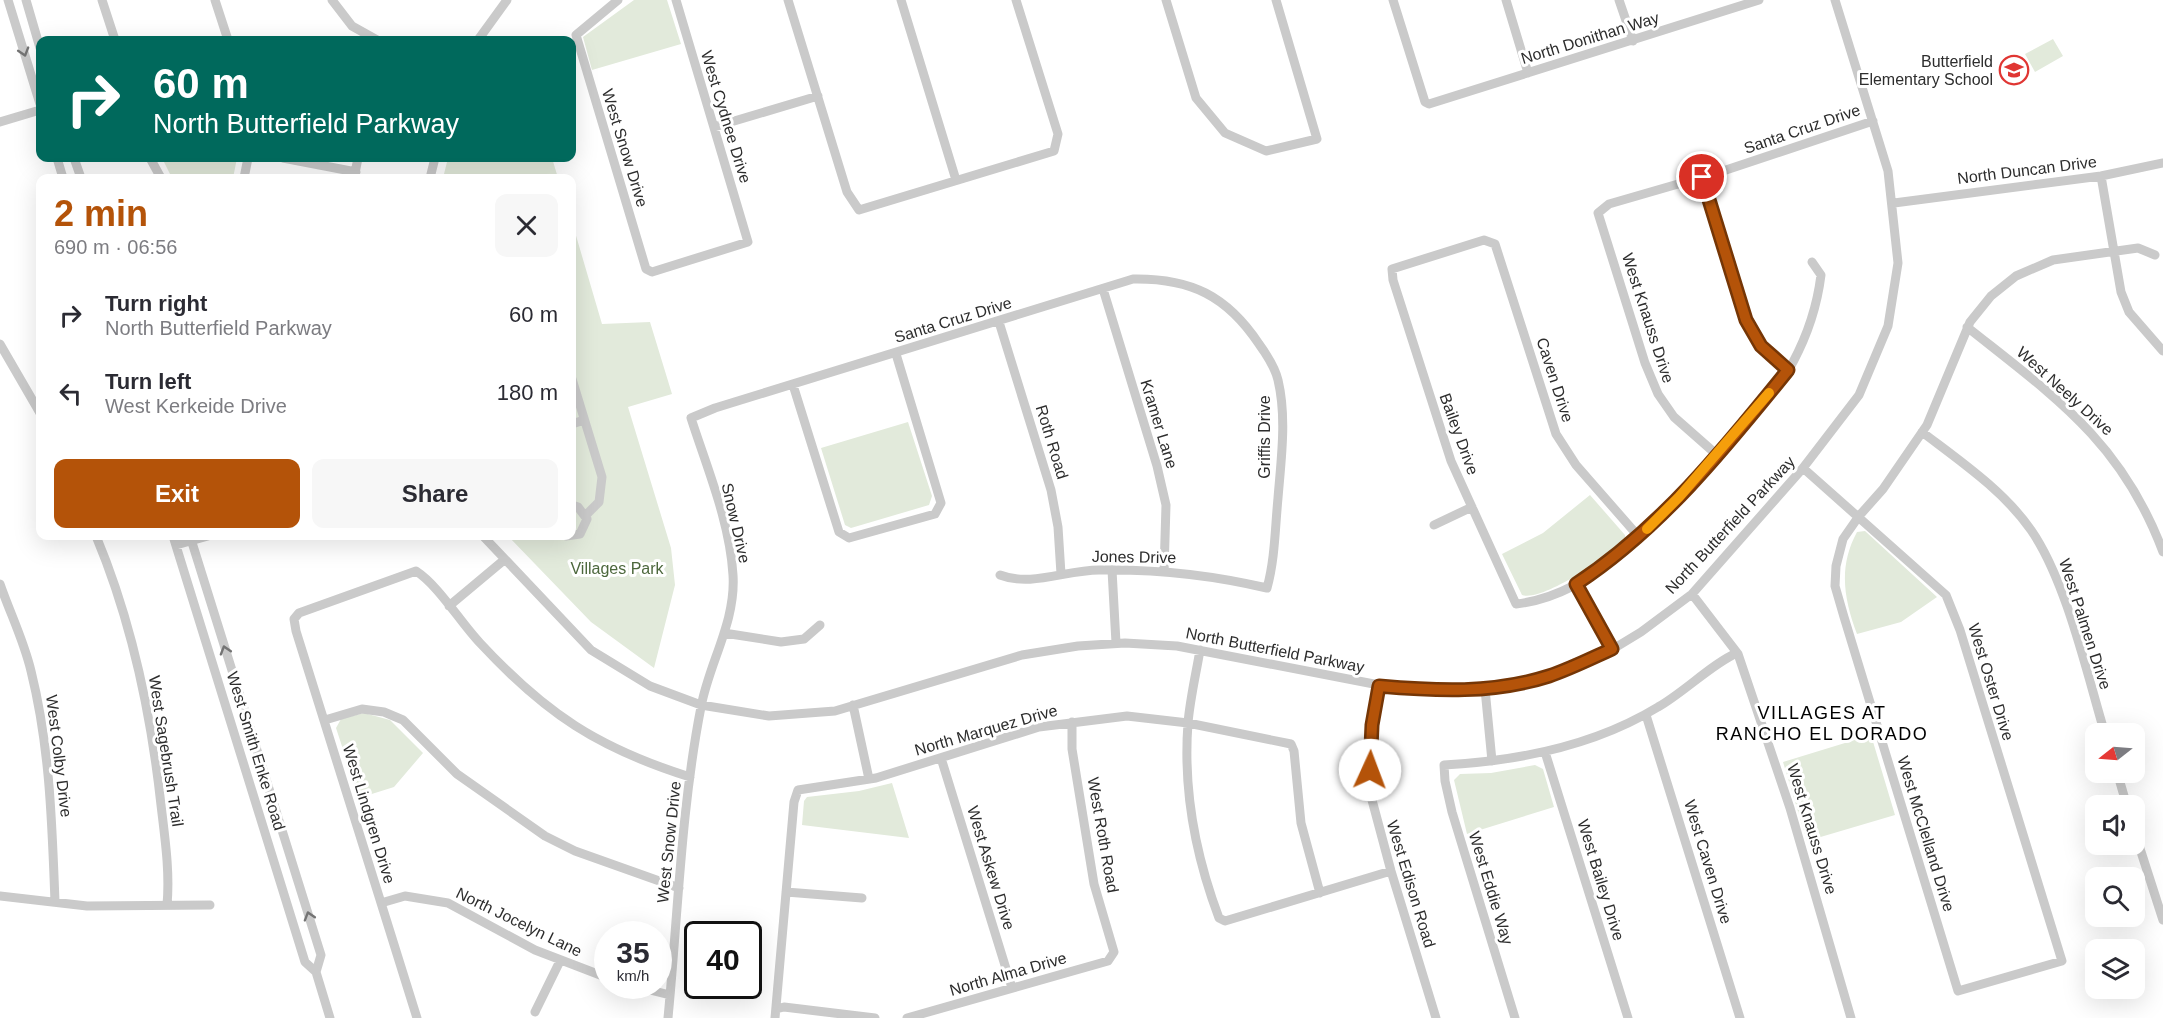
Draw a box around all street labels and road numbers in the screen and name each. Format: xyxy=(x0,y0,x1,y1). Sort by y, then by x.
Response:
street label: North Donithan Way xyxy=(1519,9,1661,67)
street label: West Cydnee Drive xyxy=(698,49,754,185)
street label: West Snow Drive xyxy=(599,87,651,209)
street label: Santa Cruz Drive xyxy=(1742,101,1862,157)
street label: North Duncan Drive xyxy=(1956,153,2098,187)
street label: West Knauss Drive xyxy=(1619,251,1677,385)
street label: Santa Cruz Drive xyxy=(892,294,1014,346)
street label: Caven Drive xyxy=(1533,336,1577,425)
street label: West Neely Drive xyxy=(2013,343,2117,439)
street label: Kramer Lane xyxy=(1137,377,1181,471)
street label: Bailey Drive xyxy=(1436,391,1482,477)
street label: Griffis Drive xyxy=(1256,395,1273,479)
street label: Roth Road xyxy=(1033,403,1071,481)
street label: North Butterfield Parkway xyxy=(1662,453,1798,597)
street label: Snow Drive xyxy=(719,481,754,565)
street label: Jones Drive xyxy=(1092,548,1176,566)
street label: West Palmen Drive xyxy=(2056,556,2114,692)
street label: West Oster Drive xyxy=(1965,621,2017,743)
street label: North Butterfield Parkway xyxy=(1184,624,1366,676)
street label: West Smith Enke Road xyxy=(224,670,288,832)
street label: West Sagebrush Trail xyxy=(146,674,186,828)
street label: West Colby Drive xyxy=(43,694,75,818)
street label: North Marquez Drive xyxy=(913,701,1059,759)
street label: West Lindgren Drive xyxy=(340,742,398,886)
street label: West McClelland Drive xyxy=(1894,754,1958,914)
street label: West Knauss Drive xyxy=(1784,762,1840,896)
street label: West Roth Road xyxy=(1084,776,1122,894)
street label: West Snow Drive xyxy=(654,780,684,904)
street label: West Caven Drive xyxy=(1681,798,1735,926)
street label: West Askew Drive xyxy=(964,804,1018,932)
street label: West Bailey Drive xyxy=(1574,817,1628,943)
street label: West Edison Road xyxy=(1384,818,1438,950)
street label: West Eddie Way xyxy=(1466,829,1516,947)
street label: North Jocelyn Lane xyxy=(453,884,585,960)
street label: North Alma Drive xyxy=(948,949,1069,999)

